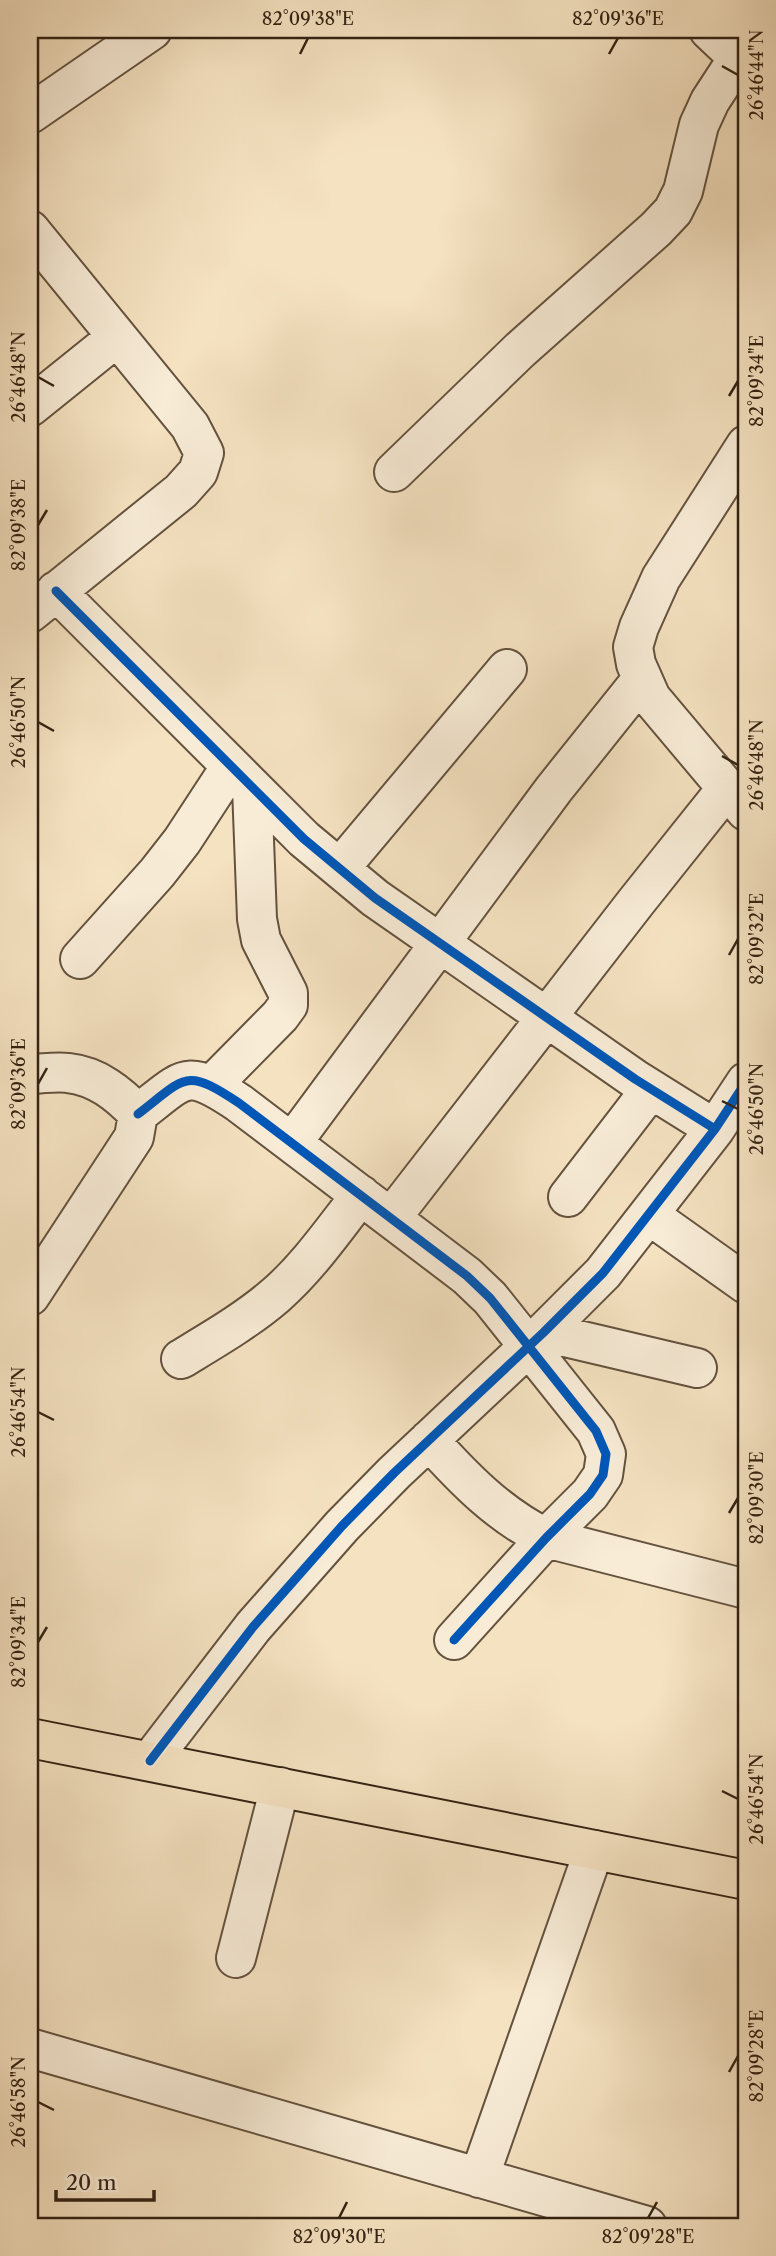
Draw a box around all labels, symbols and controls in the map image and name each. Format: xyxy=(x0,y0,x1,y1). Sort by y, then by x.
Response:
text: 82°09'38"E xyxy=(262,8,354,30)
text: 82°09'36"E xyxy=(572,8,664,30)
text: 26°46'44"N xyxy=(746,29,768,121)
text: 26°46'48"N xyxy=(8,331,30,423)
text: 82°09'34"E xyxy=(746,335,768,427)
text: 82°09'38"E xyxy=(8,479,30,571)
text: 26°46'50"N xyxy=(8,676,30,768)
text: 26°46'48"N xyxy=(746,719,768,811)
text: 82°09'32"E xyxy=(746,893,768,985)
text: 82°09'36"E xyxy=(8,1038,30,1130)
text: 26°46'50"N xyxy=(746,1063,768,1155)
text: 26°46'54"N xyxy=(8,1366,30,1458)
text: 82°09'30"E xyxy=(746,1451,768,1545)
text: 82°09'34"E xyxy=(8,1596,30,1688)
text: 26°46'54"N xyxy=(746,1753,768,1845)
text: 82°09'28"E xyxy=(746,2010,768,2102)
text: 26°46'58"N xyxy=(8,2056,30,2148)
scale bar xyxy=(56,2158,154,2202)
text: 20 m xyxy=(66,2170,117,2195)
text: 82°09'30"E xyxy=(292,2226,386,2248)
text: 82°09'28"E xyxy=(602,2226,694,2248)

